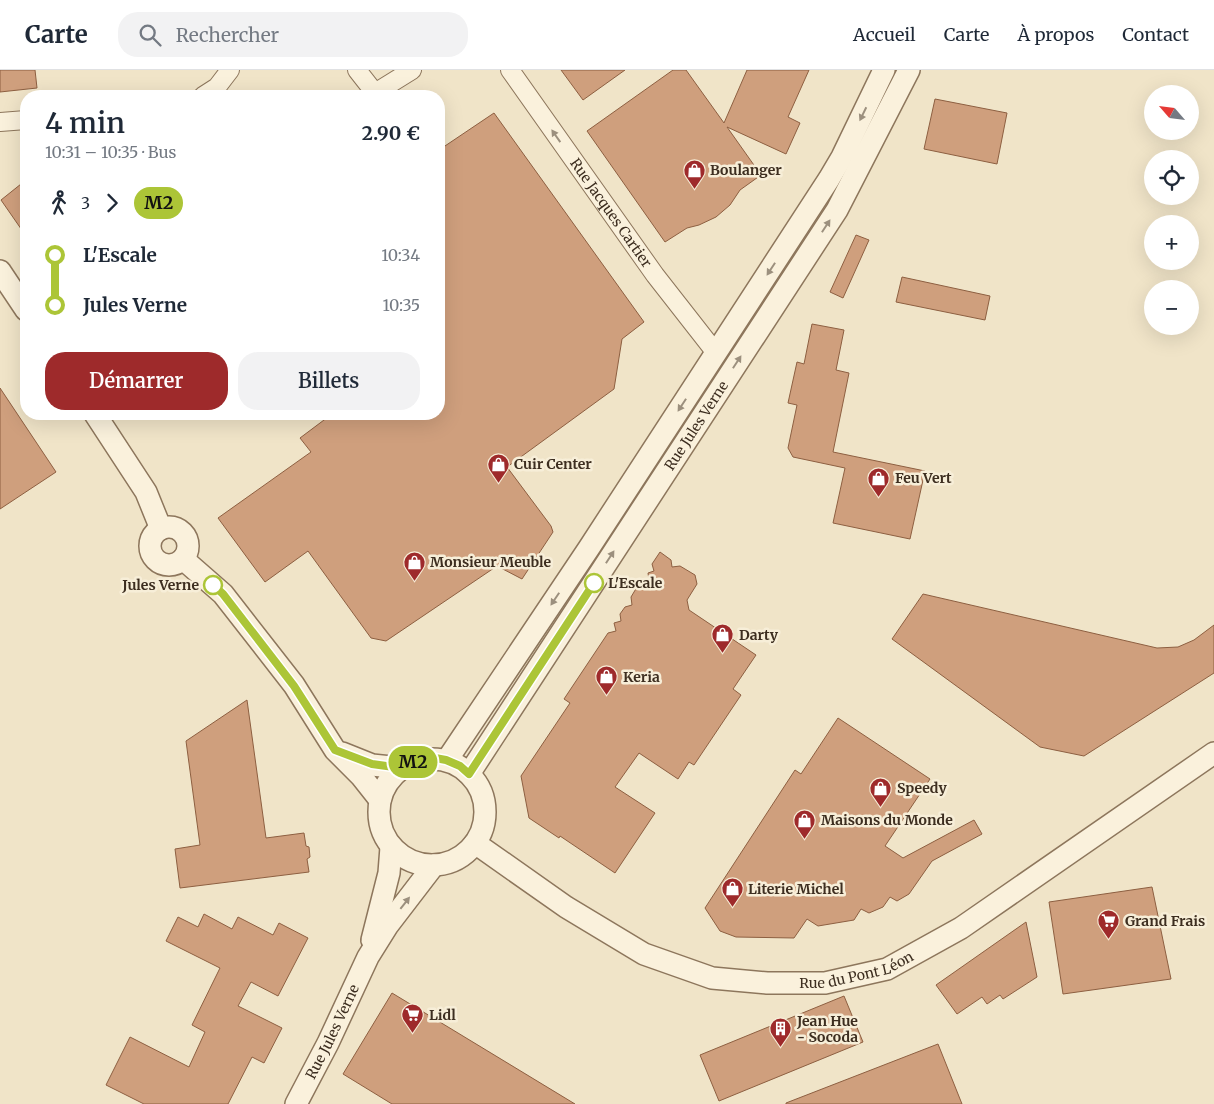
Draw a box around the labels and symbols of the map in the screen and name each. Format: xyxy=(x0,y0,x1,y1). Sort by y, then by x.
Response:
north arrow xyxy=(1144,85,1199,140)
one-way arrow xyxy=(859,107,867,121)
one-way arrow xyxy=(551,129,561,142)
street label: Rue Jacques Cartier xyxy=(566,155,656,271)
shop icon: Boulanger xyxy=(682,158,706,189)
place label: Boulanger xyxy=(710,161,782,179)
one-way arrow xyxy=(821,219,831,233)
one-way arrow xyxy=(766,262,776,275)
one-way arrow xyxy=(733,356,742,369)
street label: Rue Jules Verne xyxy=(661,377,732,474)
one-way arrow xyxy=(678,398,687,411)
shop icon: Cuir Center xyxy=(486,452,510,483)
place label: Cuir Center xyxy=(514,455,592,473)
shop icon: Feu Vert xyxy=(867,466,891,497)
place label: Feu Vert xyxy=(895,469,952,487)
shop icon: Monsieur Meuble xyxy=(402,550,426,581)
one-way arrow xyxy=(606,550,615,564)
place label: Monsieur Meuble xyxy=(430,553,552,571)
marker: L'Escale xyxy=(584,573,604,593)
place label: L'Escale xyxy=(608,574,663,592)
marker: Jules Verne xyxy=(203,575,223,595)
place label: Jules Verne xyxy=(121,576,199,594)
one-way arrow xyxy=(550,592,559,606)
shop icon: Darty xyxy=(711,623,735,654)
place label: Darty xyxy=(739,626,779,644)
shop icon: Keria xyxy=(595,665,619,696)
place label: Keria xyxy=(623,668,660,686)
line badge: M2 xyxy=(390,746,436,778)
shop icon: Speedy xyxy=(869,776,893,807)
place label: Speedy xyxy=(897,779,947,797)
shop icon: Maisons du Monde xyxy=(793,808,817,839)
place label: Maisons du Monde xyxy=(821,811,953,829)
shop icon: Literie Michel xyxy=(720,877,744,908)
place label: Literie Michel xyxy=(748,880,844,898)
one-way arrow xyxy=(400,897,411,910)
supermarket icon: Grand Frais xyxy=(1097,909,1121,940)
place label: Grand Frais xyxy=(1125,912,1205,930)
street label: Rue du Pont Léon xyxy=(799,947,917,992)
street label: Rue Jules Verne xyxy=(302,981,363,1082)
supermarket icon: Lidl xyxy=(401,1003,425,1034)
place label: Lidl xyxy=(429,1006,456,1024)
place label: Jean Hue - Socoda xyxy=(796,1012,858,1046)
building icon: Jean Hue - Socoda xyxy=(769,1017,793,1048)

